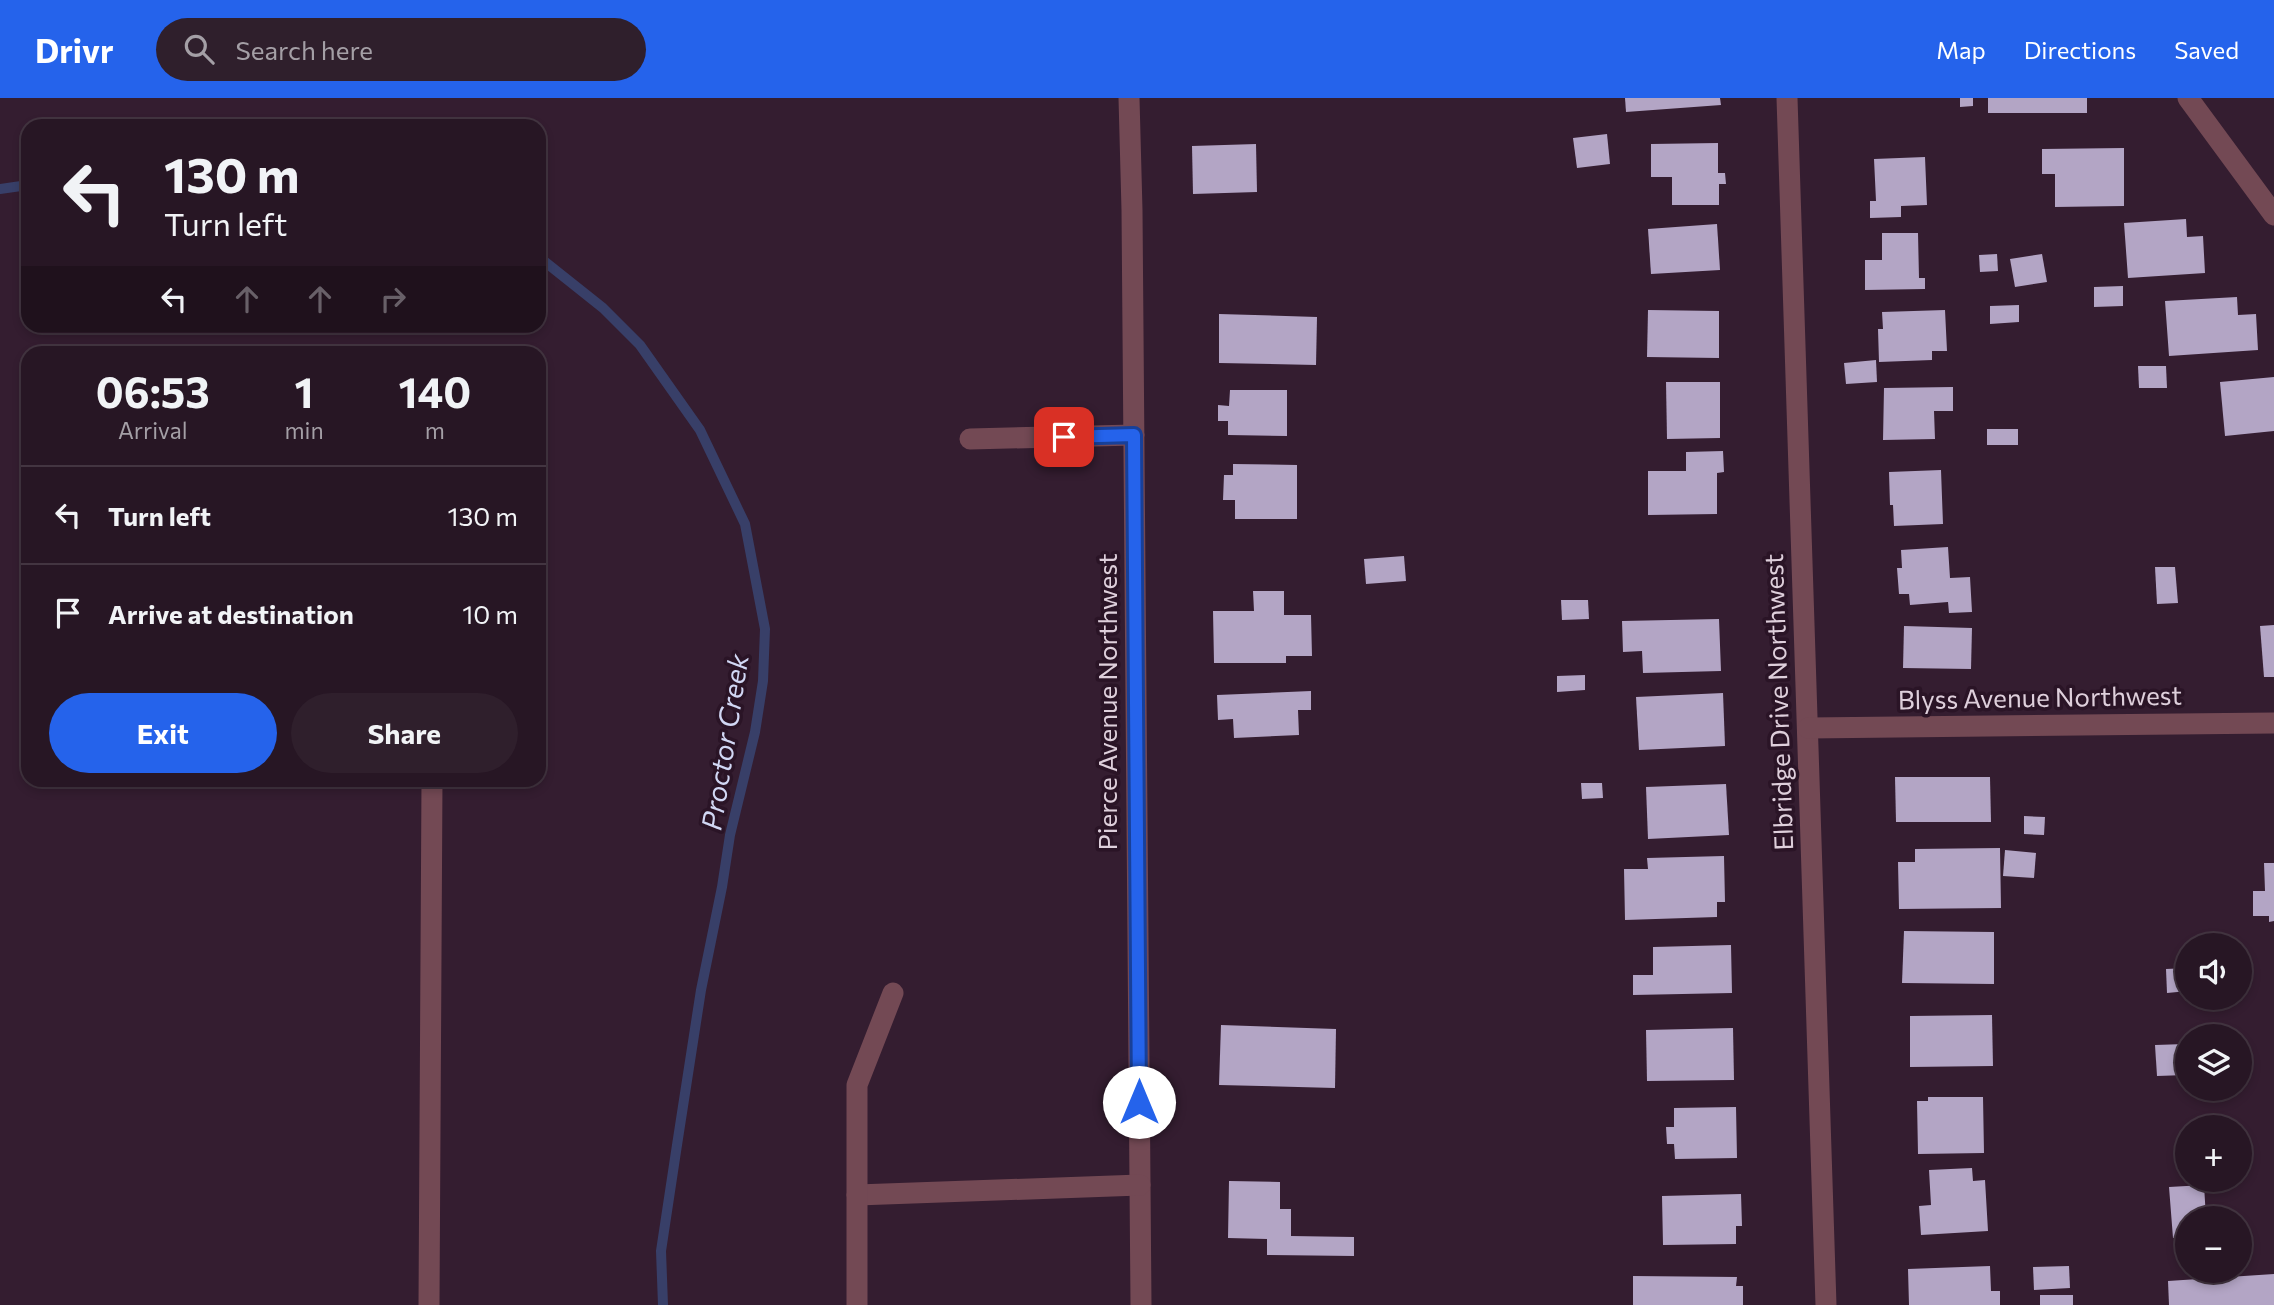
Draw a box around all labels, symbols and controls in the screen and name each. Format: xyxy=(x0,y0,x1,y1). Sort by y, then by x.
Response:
search box xyxy=(156,18,646,81)
text: Drivr xyxy=(35,29,114,70)
icon: search xyxy=(180,30,218,68)
text: Search here xyxy=(236,34,373,65)
text: Map xyxy=(1936,35,1986,64)
text: Directions xyxy=(2024,35,2136,64)
text: Saved xyxy=(2174,35,2239,64)
text: 130 m xyxy=(164,143,299,203)
icon: left xyxy=(49,147,140,238)
text: Turn left xyxy=(164,203,288,243)
icon: left xyxy=(155,280,193,318)
icon: ahead xyxy=(228,280,266,318)
icon: ahead xyxy=(301,280,339,318)
icon: right xyxy=(374,280,412,318)
text: 06:53 xyxy=(96,365,210,417)
text: 1 xyxy=(295,365,314,417)
text: 140 xyxy=(399,365,471,417)
pin xyxy=(1034,407,1094,467)
text: Arrival xyxy=(118,416,188,444)
text: min xyxy=(285,416,324,444)
text: m xyxy=(425,416,445,444)
icon: arrive xyxy=(1045,418,1083,456)
icon: left xyxy=(49,496,87,534)
text: Turn left xyxy=(108,500,211,531)
text: 130 m xyxy=(447,500,518,531)
street label: Pierce Avenue Northwest xyxy=(1091,553,1122,851)
street label: Elbridge Drive Northwest xyxy=(1757,553,1798,851)
icon: arrive xyxy=(49,594,87,632)
text: Arrive at destination xyxy=(108,598,354,629)
text: 10 m xyxy=(462,598,518,629)
water label: Proctor Creek xyxy=(693,650,755,832)
street label: Blyss Avenue Northwest xyxy=(1898,679,2182,714)
button: Exit xyxy=(49,693,277,773)
button: Share xyxy=(291,693,518,773)
map controls xyxy=(2175,933,2252,1283)
button: sound xyxy=(2175,933,2252,1010)
button: layers xyxy=(2175,1024,2252,1101)
position arrow xyxy=(1102,1065,1176,1139)
button: + xyxy=(2175,1115,2252,1192)
button: − xyxy=(2175,1206,2252,1283)

